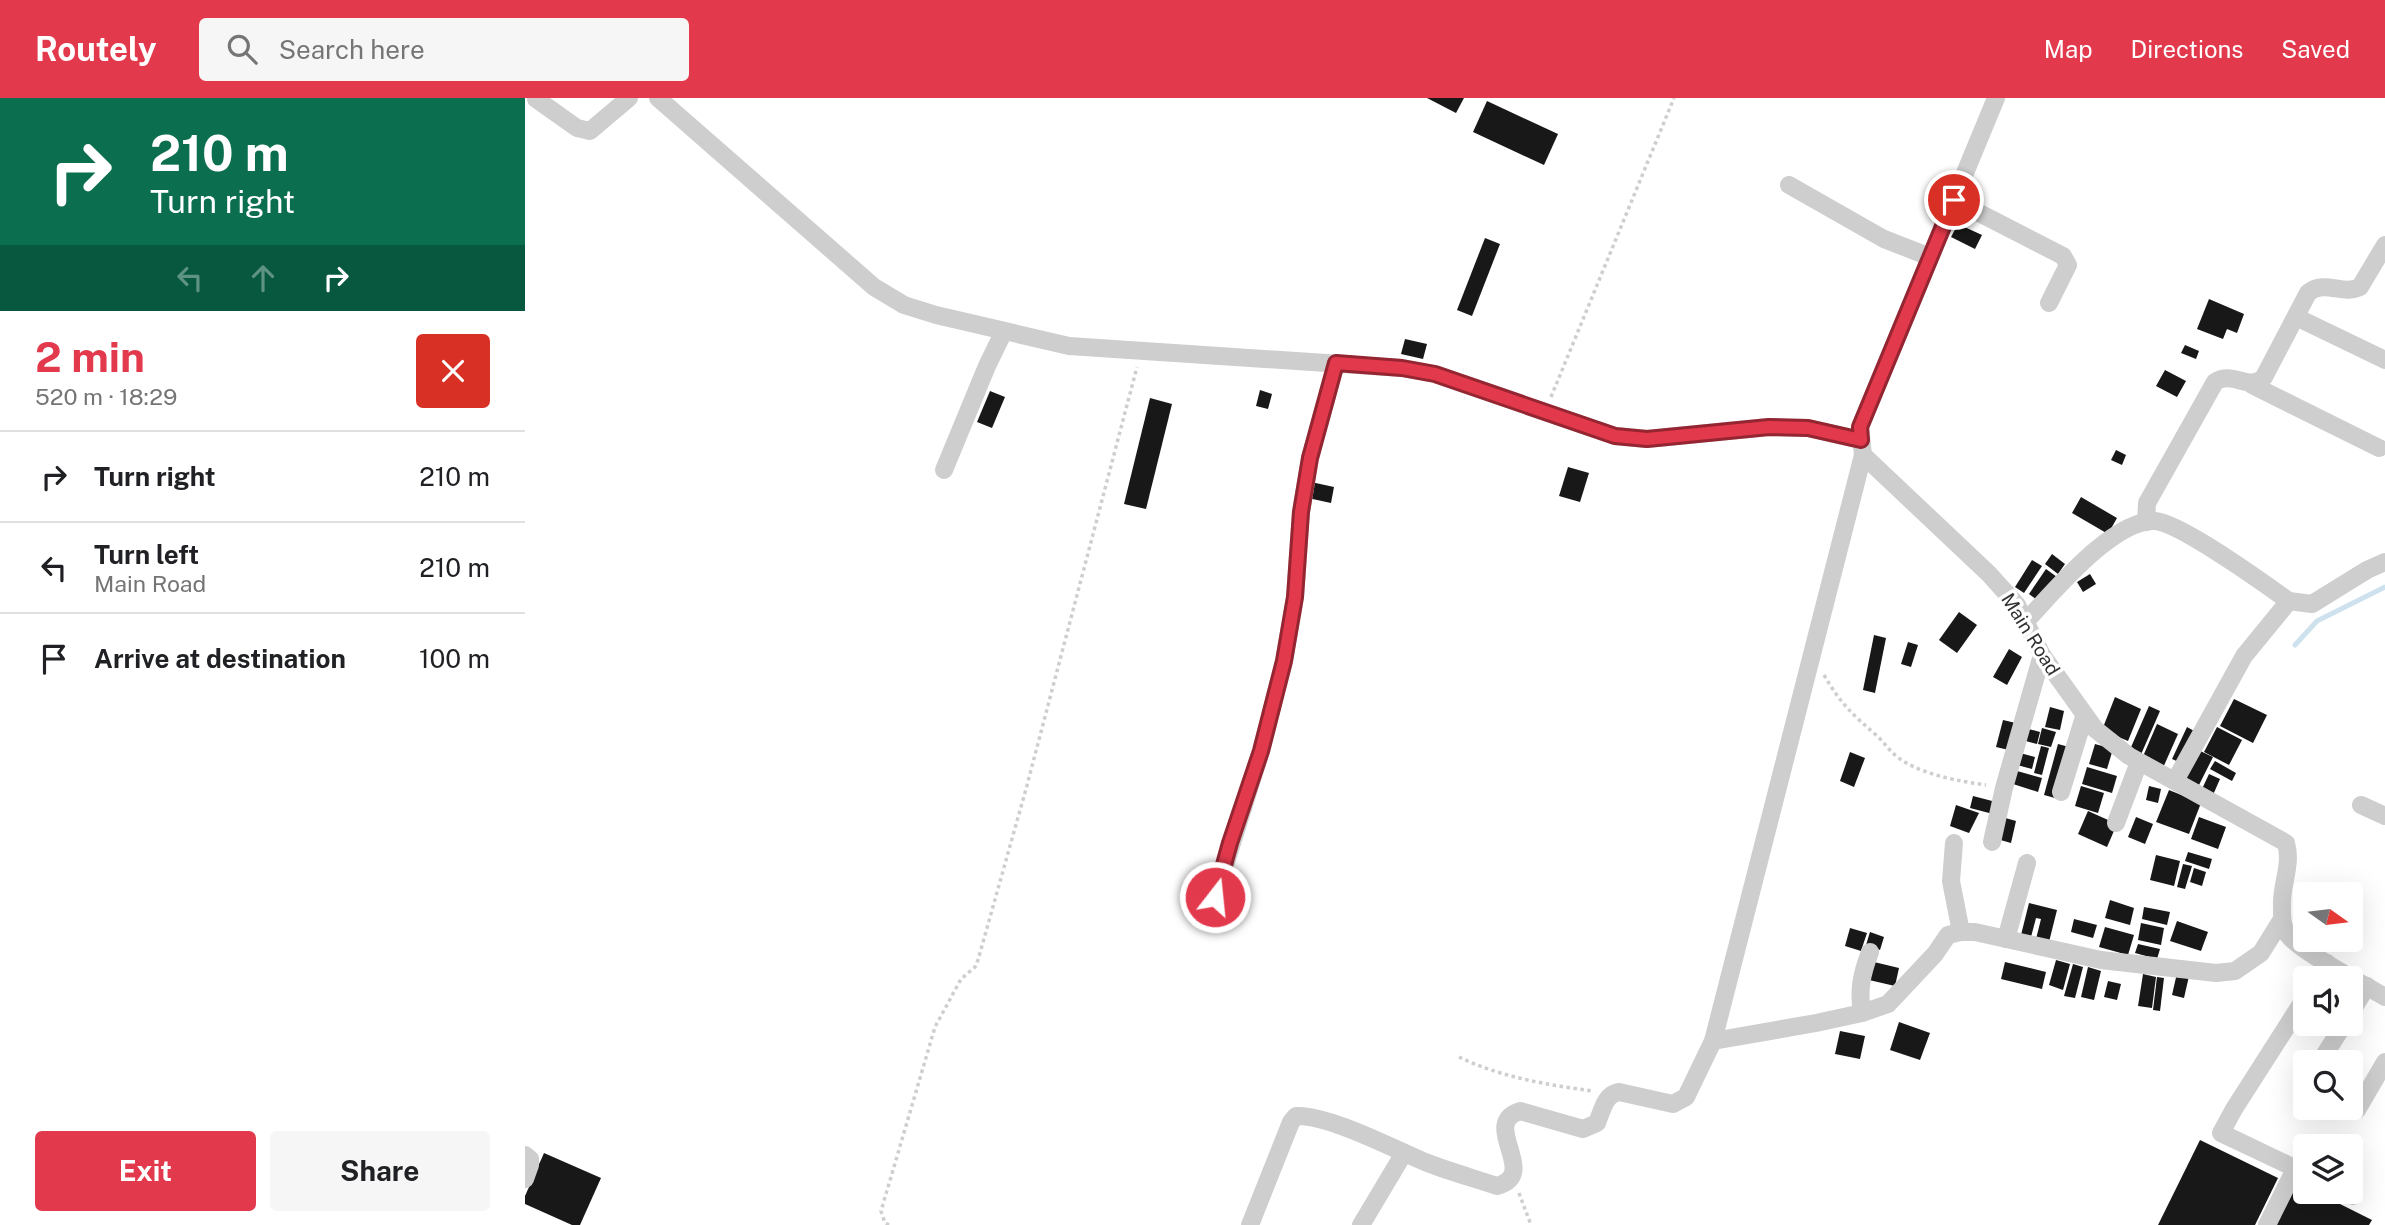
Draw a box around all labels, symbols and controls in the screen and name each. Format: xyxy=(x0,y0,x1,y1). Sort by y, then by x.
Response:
search box xyxy=(199,18,689,81)
text: Routely xyxy=(35,30,157,68)
icon: search xyxy=(223,30,261,68)
text: Search here xyxy=(279,34,425,65)
text: Map xyxy=(2044,35,2093,63)
text: Directions xyxy=(2131,35,2243,63)
text: Saved xyxy=(2281,35,2350,63)
text: 210 m xyxy=(150,124,289,182)
icon: right xyxy=(35,126,126,217)
pin xyxy=(1924,170,1984,230)
icon: arrive xyxy=(1935,181,1973,219)
text: Turn right xyxy=(150,183,295,220)
icon: left xyxy=(171,259,209,297)
icon: ahead xyxy=(244,259,282,297)
icon: right xyxy=(317,259,355,297)
text: 2 min xyxy=(35,332,145,381)
button: close xyxy=(416,334,490,408)
text: 520 m · 18:29 xyxy=(35,383,177,410)
icon: right xyxy=(35,458,73,496)
text: Turn right xyxy=(94,461,216,492)
text: 210 m xyxy=(419,461,490,492)
text: Turn left xyxy=(94,539,199,570)
icon: left xyxy=(35,549,73,587)
text: 210 m xyxy=(419,552,490,583)
text: Main Road xyxy=(94,570,206,597)
street label: Main Road xyxy=(1997,589,2065,679)
icon: arrive xyxy=(35,640,73,678)
text: Arrive at destination xyxy=(94,643,346,674)
text: 100 m xyxy=(419,643,490,674)
position arrow xyxy=(1178,860,1252,934)
north arrow xyxy=(2293,882,2363,952)
map controls xyxy=(2293,882,2363,1204)
button: sound xyxy=(2293,966,2363,1036)
button: search xyxy=(2293,1050,2363,1120)
button: Exit xyxy=(35,1131,256,1211)
button: Share xyxy=(270,1131,490,1211)
button: layers xyxy=(2293,1134,2363,1204)

